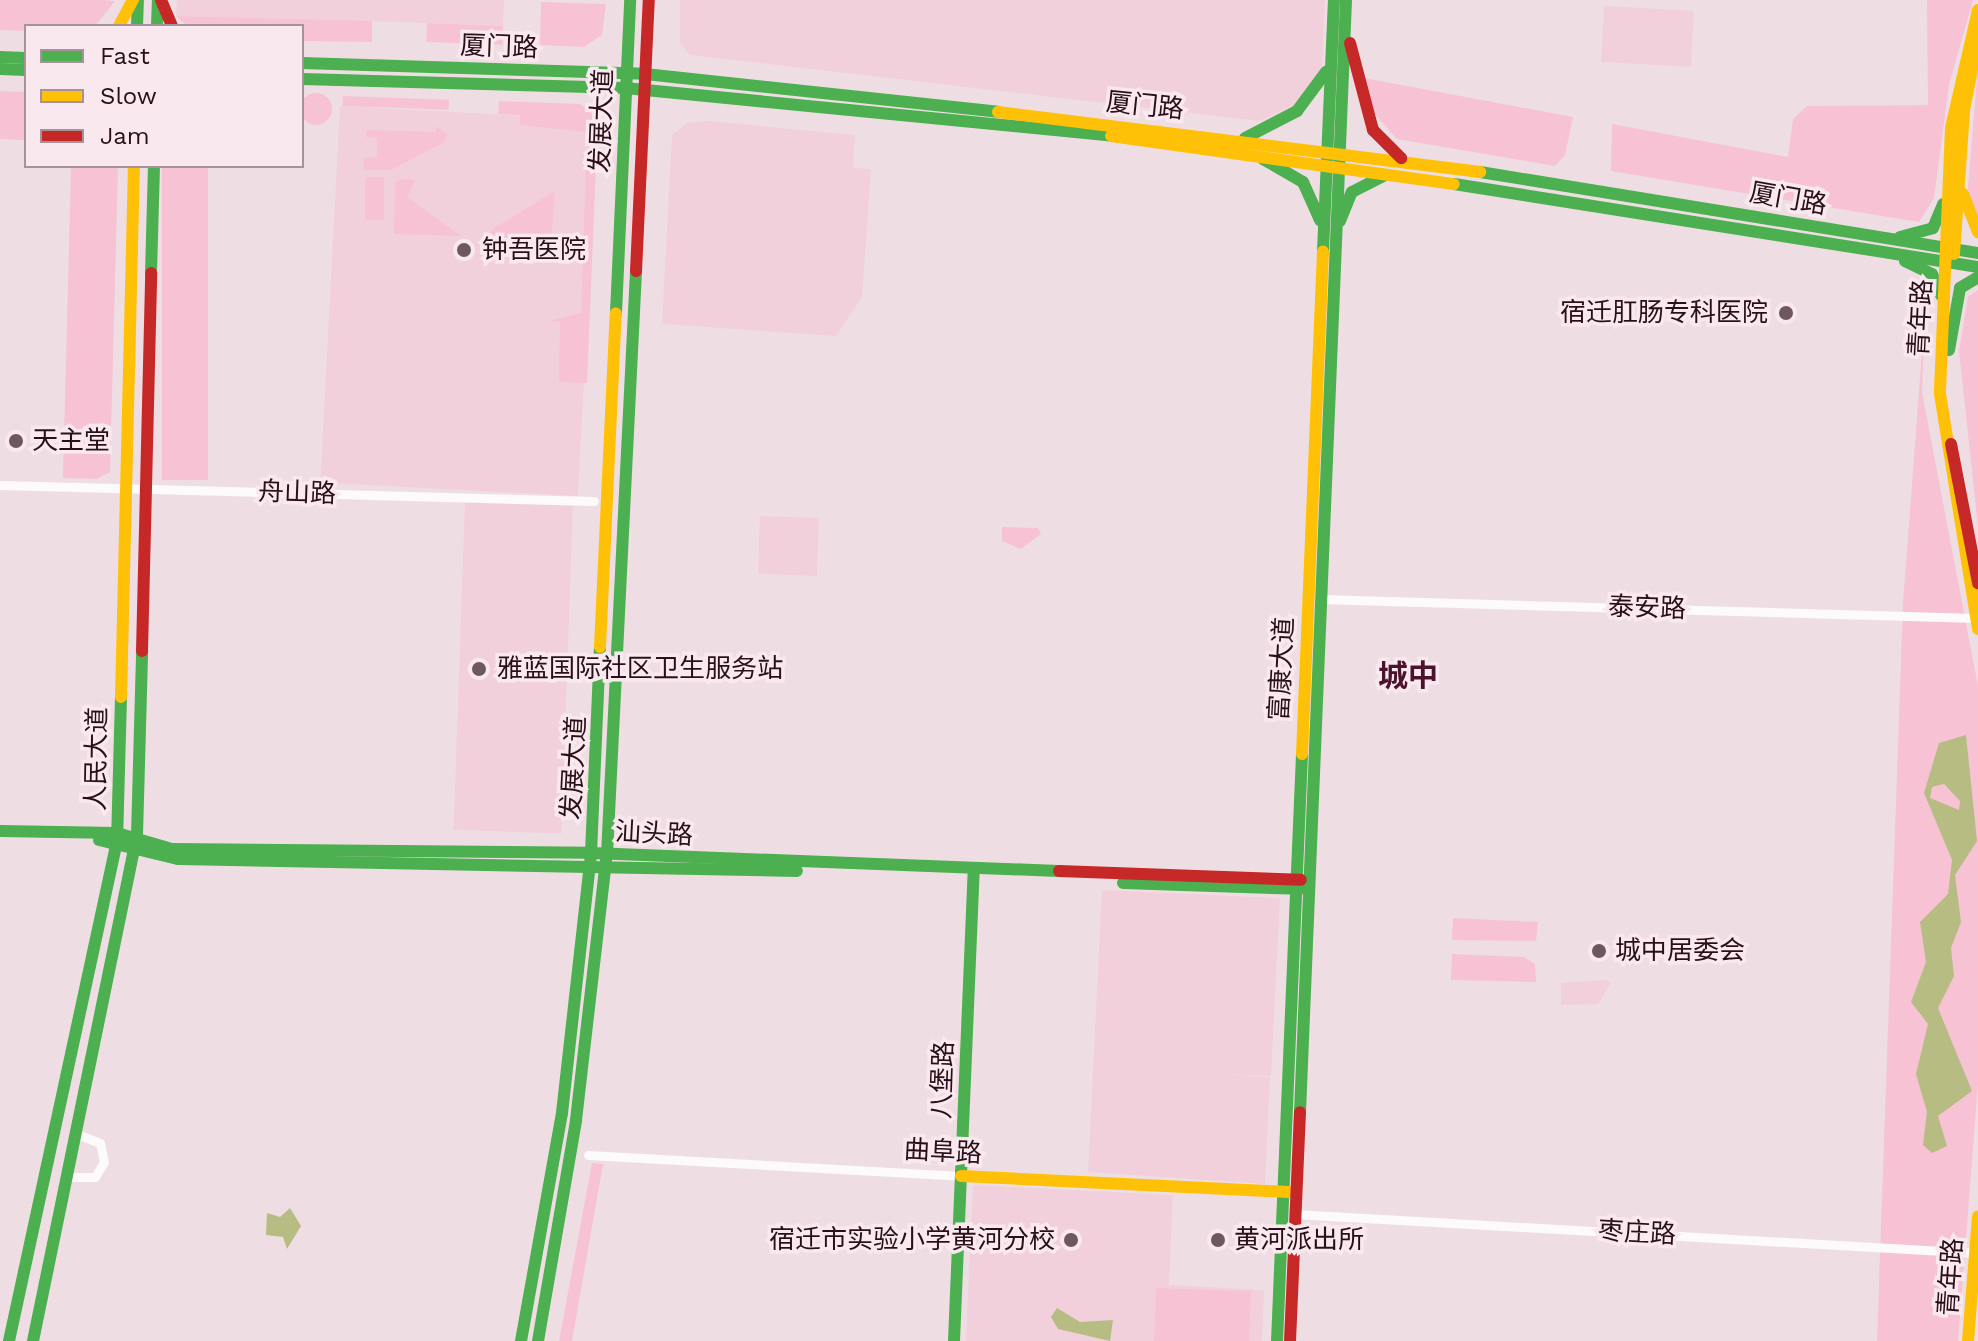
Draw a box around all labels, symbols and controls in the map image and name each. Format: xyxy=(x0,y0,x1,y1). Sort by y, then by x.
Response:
legend xyxy=(24,24,304,168)
street label: 厦门路 xyxy=(459,30,539,64)
text: Fast xyxy=(100,42,150,70)
street label: 发展大道 xyxy=(585,68,619,174)
text: Slow xyxy=(100,82,157,110)
street label: 厦门路 xyxy=(1105,86,1185,126)
text: Jam xyxy=(100,122,150,150)
street label: 厦门路 xyxy=(1747,177,1829,221)
place label: 钟吾医院 xyxy=(482,234,586,266)
marker: 钟吾医院 xyxy=(453,239,475,261)
street label: 青年路 xyxy=(1903,278,1939,358)
place label: 宿迁肛肠专科医院 xyxy=(1560,297,1768,329)
marker: 宿迁肛肠专科医院 xyxy=(1775,302,1797,324)
place label: 天主堂 xyxy=(32,425,110,457)
marker: 天主堂 xyxy=(7,432,25,450)
street label: 舟山路 xyxy=(257,476,337,510)
street label: 泰安路 xyxy=(1607,591,1687,625)
street label: 富康大道 xyxy=(1264,616,1300,722)
place label: 雅蓝国际社区卫生服务站 xyxy=(497,653,783,685)
marker: 雅蓝国际社区卫生服务站 xyxy=(468,658,490,680)
district label: 城中 xyxy=(1378,658,1438,694)
street label: 人民大道 xyxy=(80,707,114,811)
street label: 发展大道 xyxy=(556,715,592,821)
street label: 汕头路 xyxy=(614,816,694,852)
place label: 城中居委会 xyxy=(1615,935,1745,967)
marker: 城中居委会 xyxy=(1590,942,1608,960)
street label: 八堡路 xyxy=(926,1040,960,1120)
street label: 曲阜路 xyxy=(903,1134,983,1170)
street label: 枣庄路 xyxy=(1597,1215,1677,1251)
place label: 宿迁市实验小学黄河分校 xyxy=(769,1224,1055,1256)
place label: 黄河派出所 xyxy=(1234,1224,1364,1256)
marker: 宿迁市实验小学黄河分校 xyxy=(1062,1231,1080,1249)
marker: 黄河派出所 xyxy=(1209,1231,1227,1249)
street label: 青年路 xyxy=(1933,1237,1969,1317)

